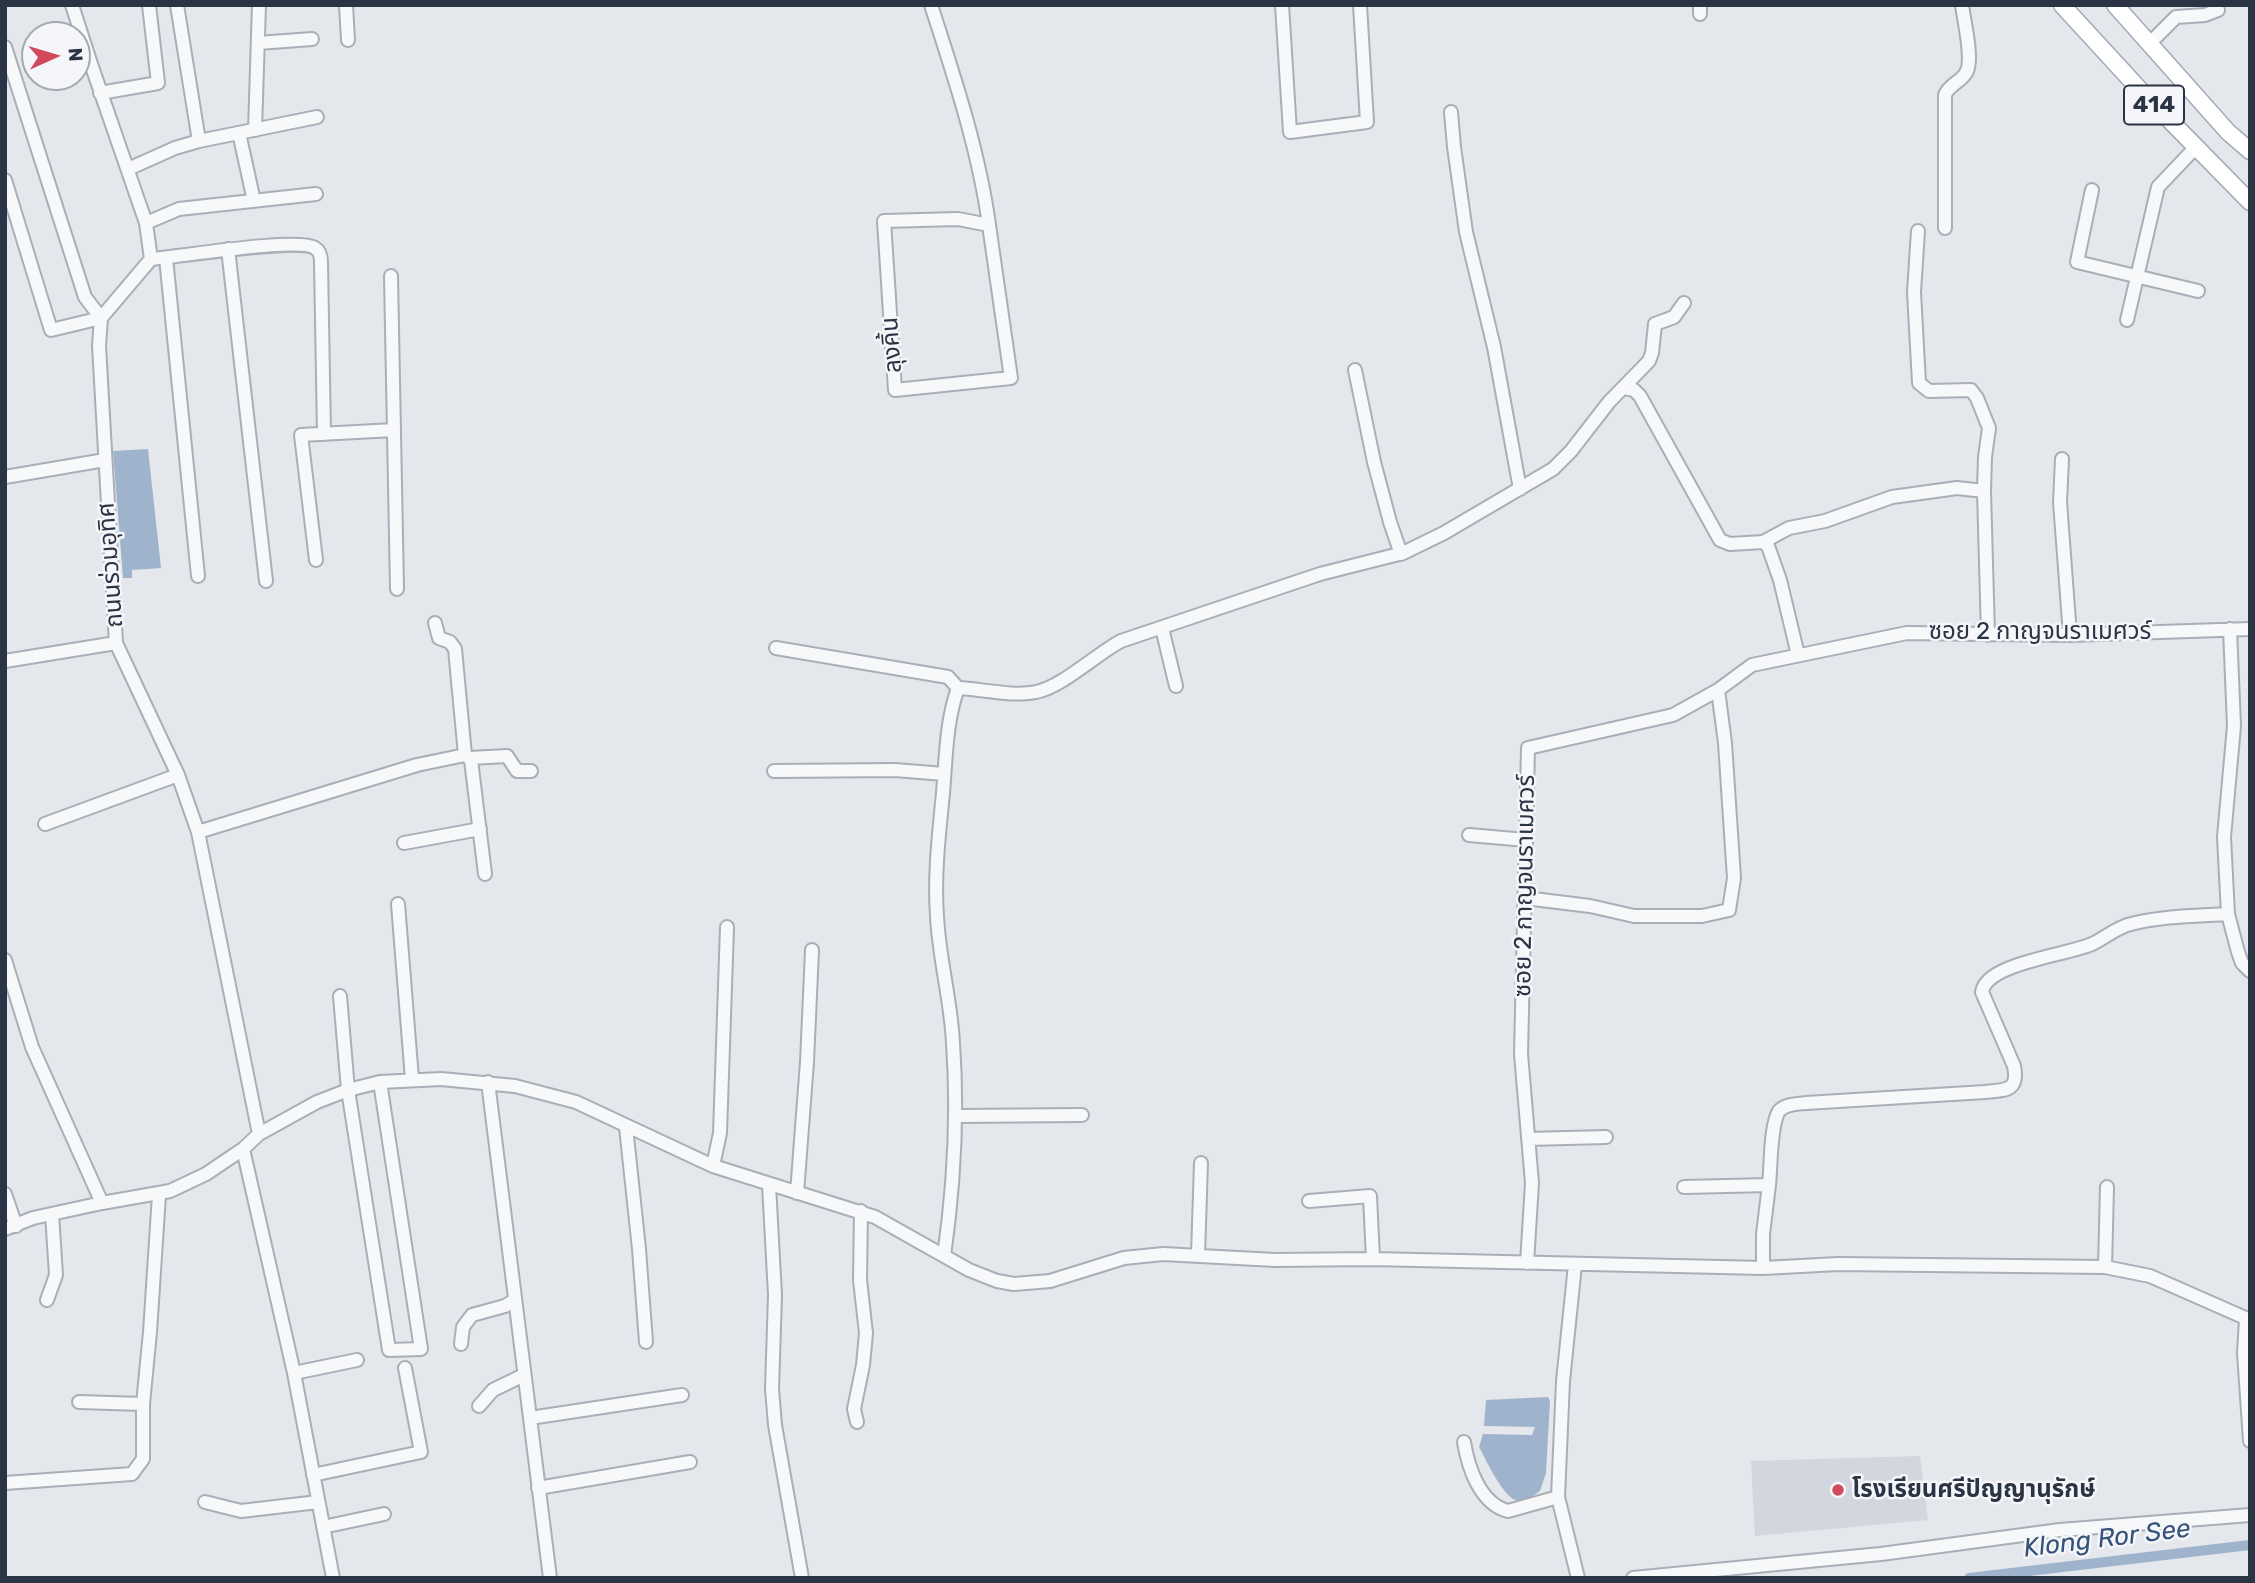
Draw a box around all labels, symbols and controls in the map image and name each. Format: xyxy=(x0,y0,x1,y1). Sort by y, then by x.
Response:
north arrow xyxy=(21,21,91,91)
text: N xyxy=(64,47,87,62)
road number: 414 xyxy=(2124,86,2184,124)
street label: ลุงคิ้น xyxy=(876,316,908,374)
street label: ถนนร่วมอุทิศ xyxy=(92,501,130,629)
street label: ซอย 2 กาญจนราเมศวร์ xyxy=(1929,618,2151,646)
street label: ซอย 2 กาญจนราเมศวร์ xyxy=(1509,775,1541,997)
place label: โรงเรียนศรีปัญญานุรักษ์ xyxy=(1852,1476,2095,1504)
marker: โรงเรียนศรีปัญญานุรักษ์ xyxy=(1830,1482,1846,1498)
water label: Klong Ror See xyxy=(2022,1513,2192,1565)

